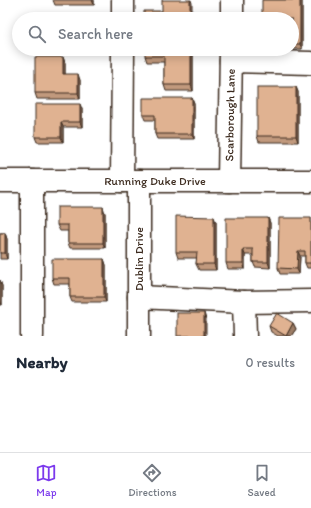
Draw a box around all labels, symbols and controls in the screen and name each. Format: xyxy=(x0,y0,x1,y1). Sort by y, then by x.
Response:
search box xyxy=(12,12,299,56)
icon: search xyxy=(26,23,48,45)
text: Search here xyxy=(58,25,133,43)
street label: Scarborough Lane xyxy=(222,68,238,161)
street label: Running Duke Drive xyxy=(104,174,206,188)
street label: Dublin Drive xyxy=(132,227,146,291)
text: Nearby xyxy=(16,352,68,372)
text: 0 results xyxy=(245,355,295,370)
tab: Map xyxy=(35,462,57,499)
tab: Directions xyxy=(128,462,177,499)
tab: Saved xyxy=(247,462,276,499)

